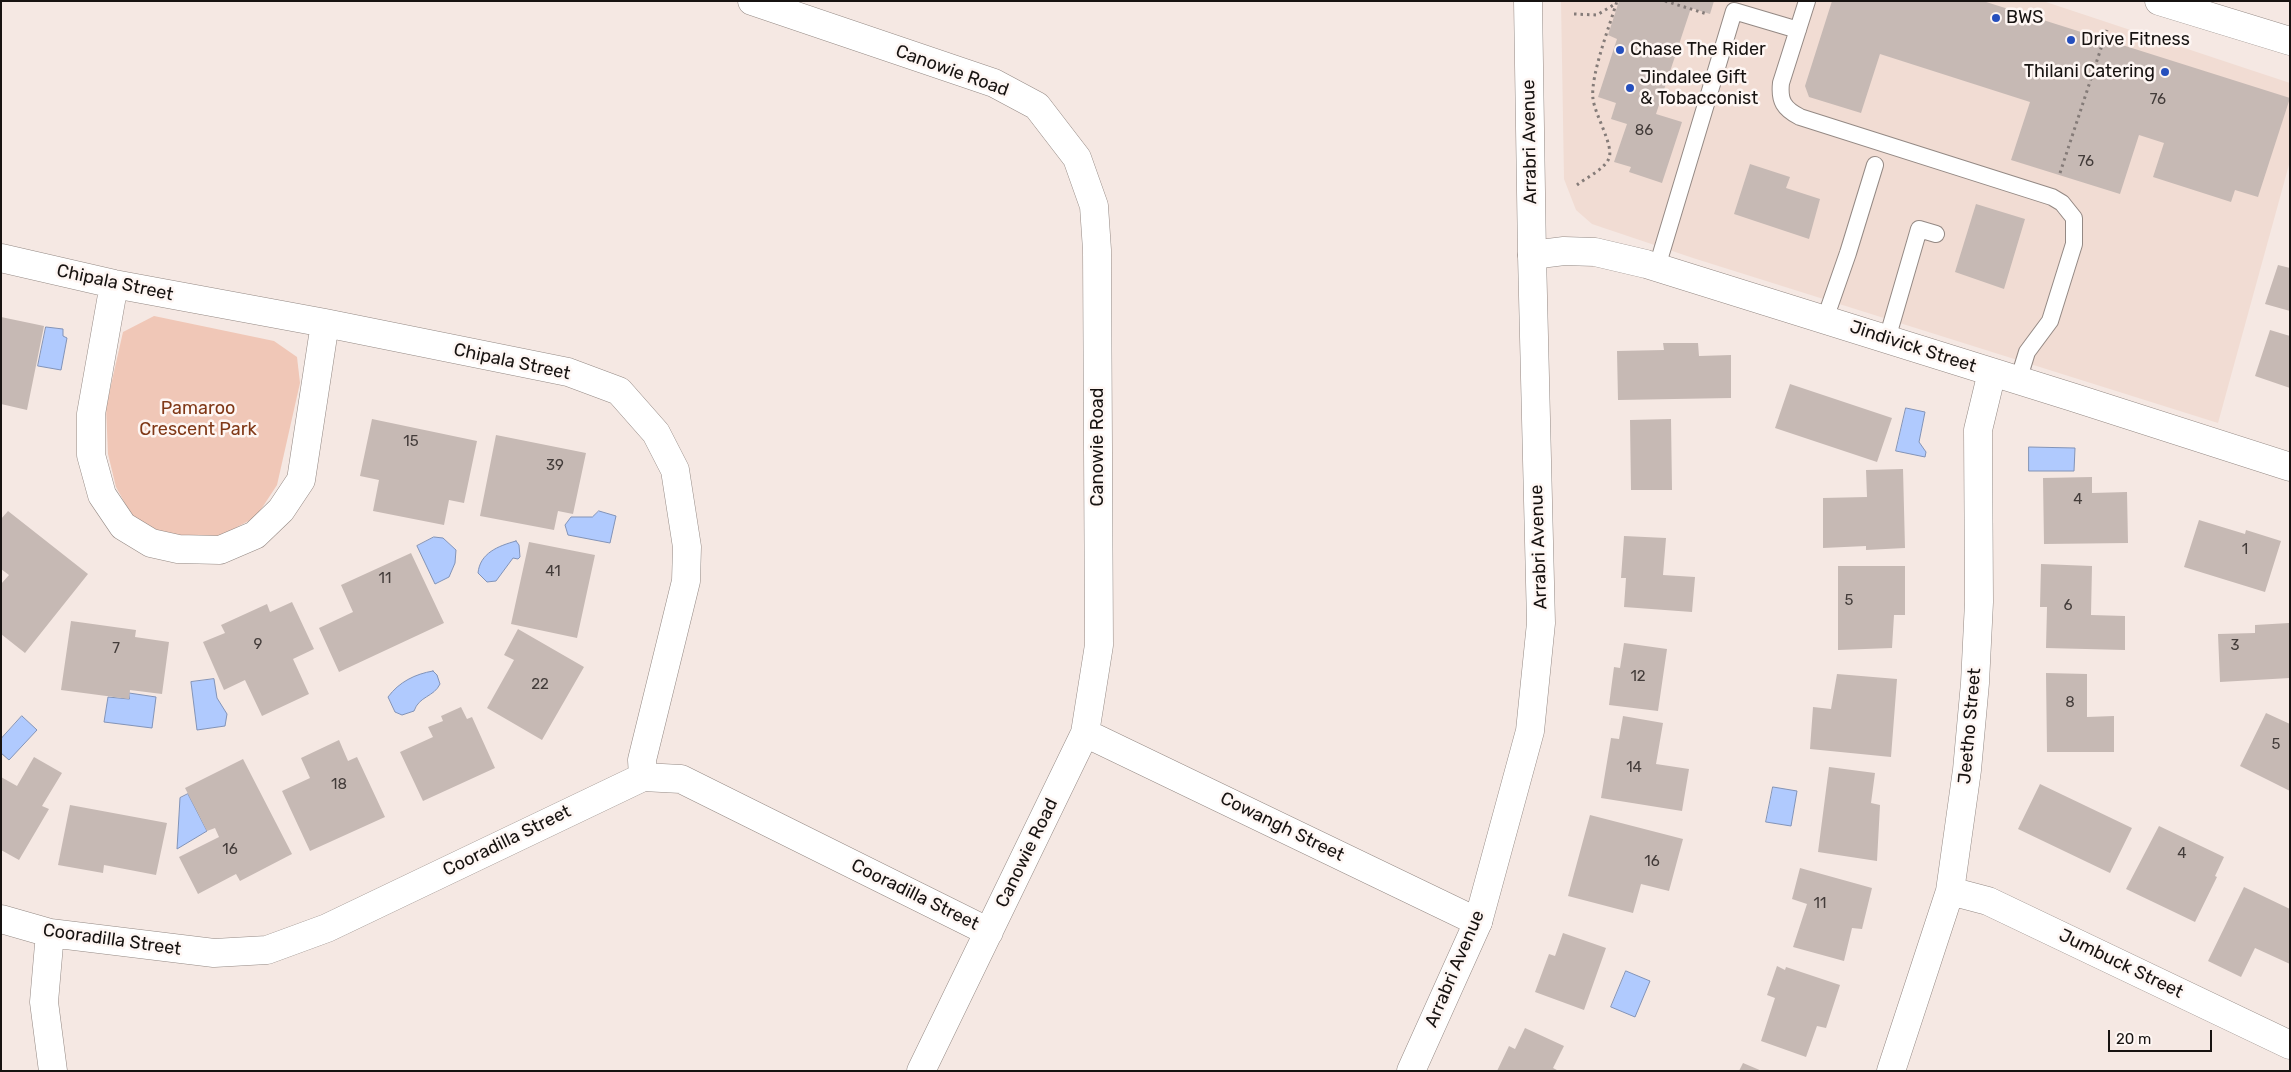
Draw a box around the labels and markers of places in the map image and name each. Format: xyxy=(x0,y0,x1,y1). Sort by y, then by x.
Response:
place label: BWS xyxy=(2006,7,2043,29)
marker: BWS xyxy=(1990,12,2002,24)
place label: Drive Fitness xyxy=(2081,29,2190,51)
marker: Drive Fitness xyxy=(2065,34,2077,46)
place label: Chase The Rider xyxy=(1630,39,1766,61)
marker: Chase The Rider xyxy=(1614,44,1626,56)
place label: Thilani Catering xyxy=(2024,61,2155,83)
marker: Thilani Catering xyxy=(2159,66,2171,78)
place label: Jindalee Gift & Tobacconist xyxy=(1640,67,1758,110)
marker: Jindalee Gift & Tobacconist xyxy=(1624,82,1636,94)

